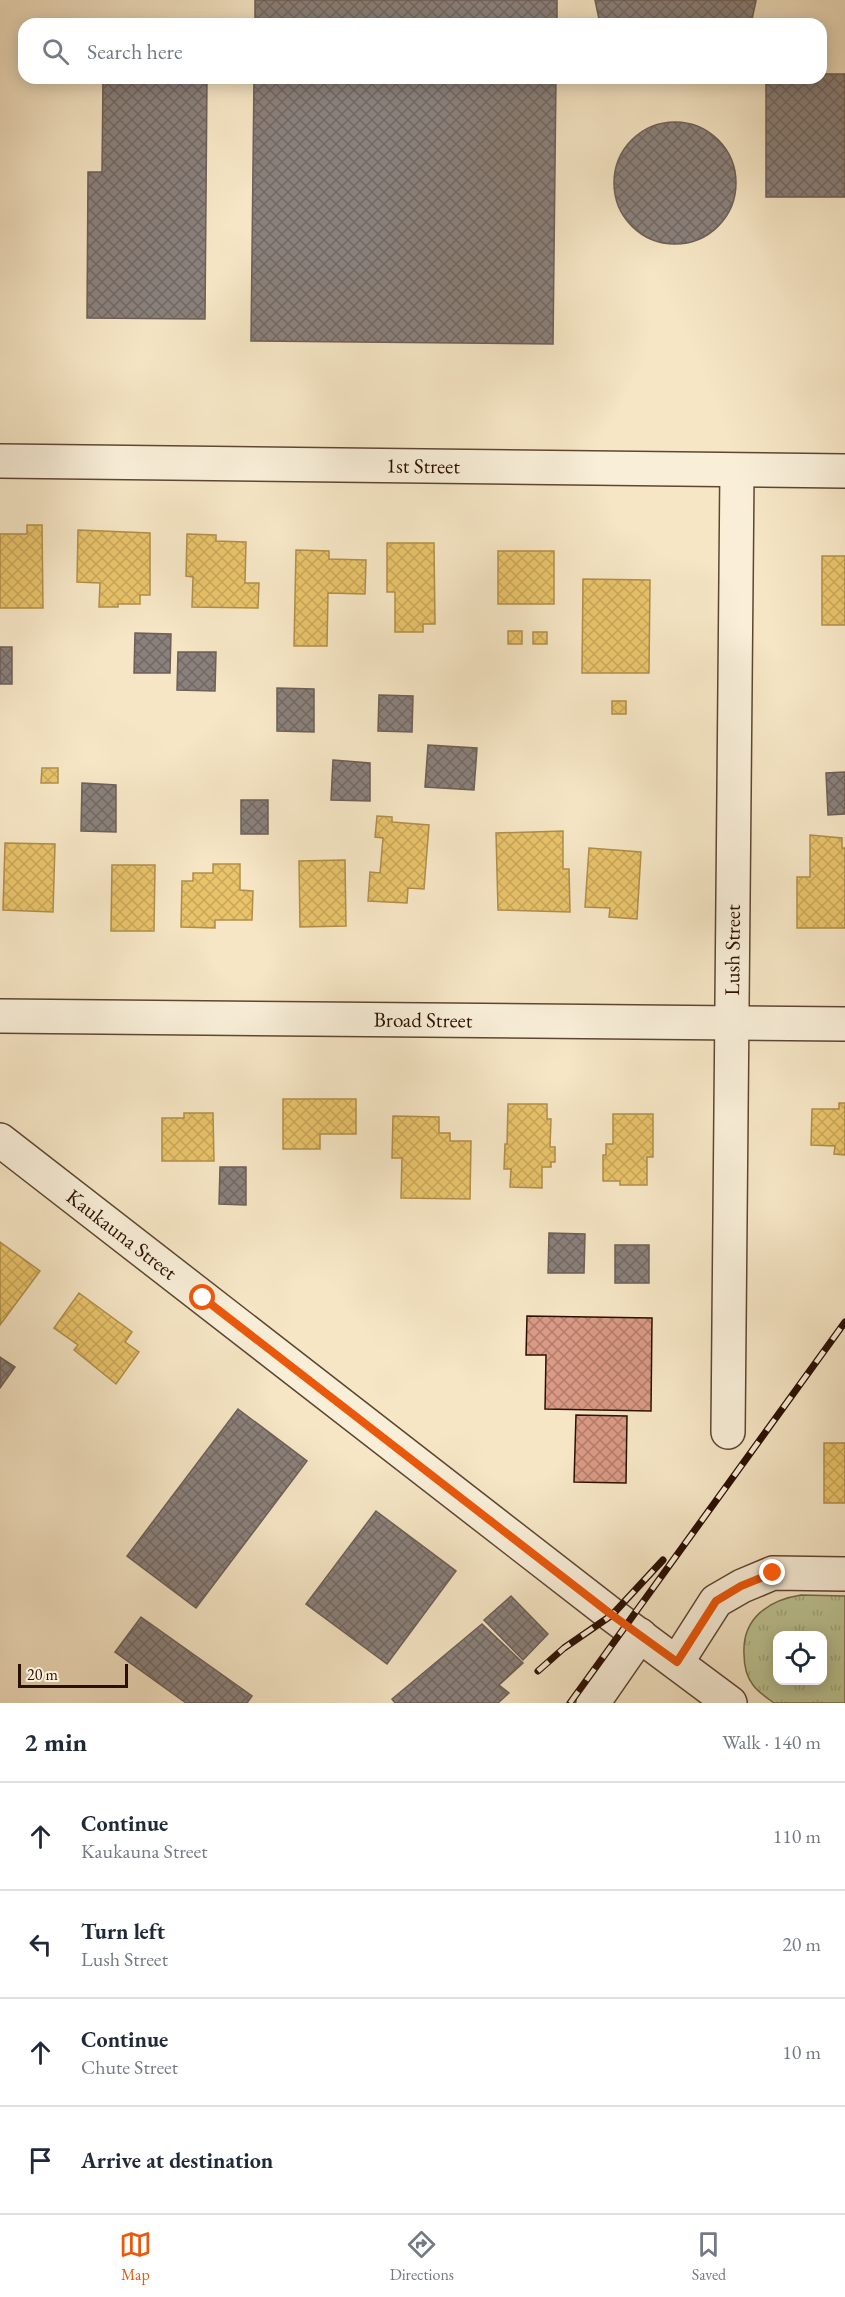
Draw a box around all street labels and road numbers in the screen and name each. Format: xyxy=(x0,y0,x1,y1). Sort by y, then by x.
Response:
street label: 1st Street xyxy=(386,452,460,479)
street label: Lush Street xyxy=(718,904,746,996)
street label: Broad Street xyxy=(373,1006,473,1033)
street label: Kaukauna Street xyxy=(61,1183,183,1286)

